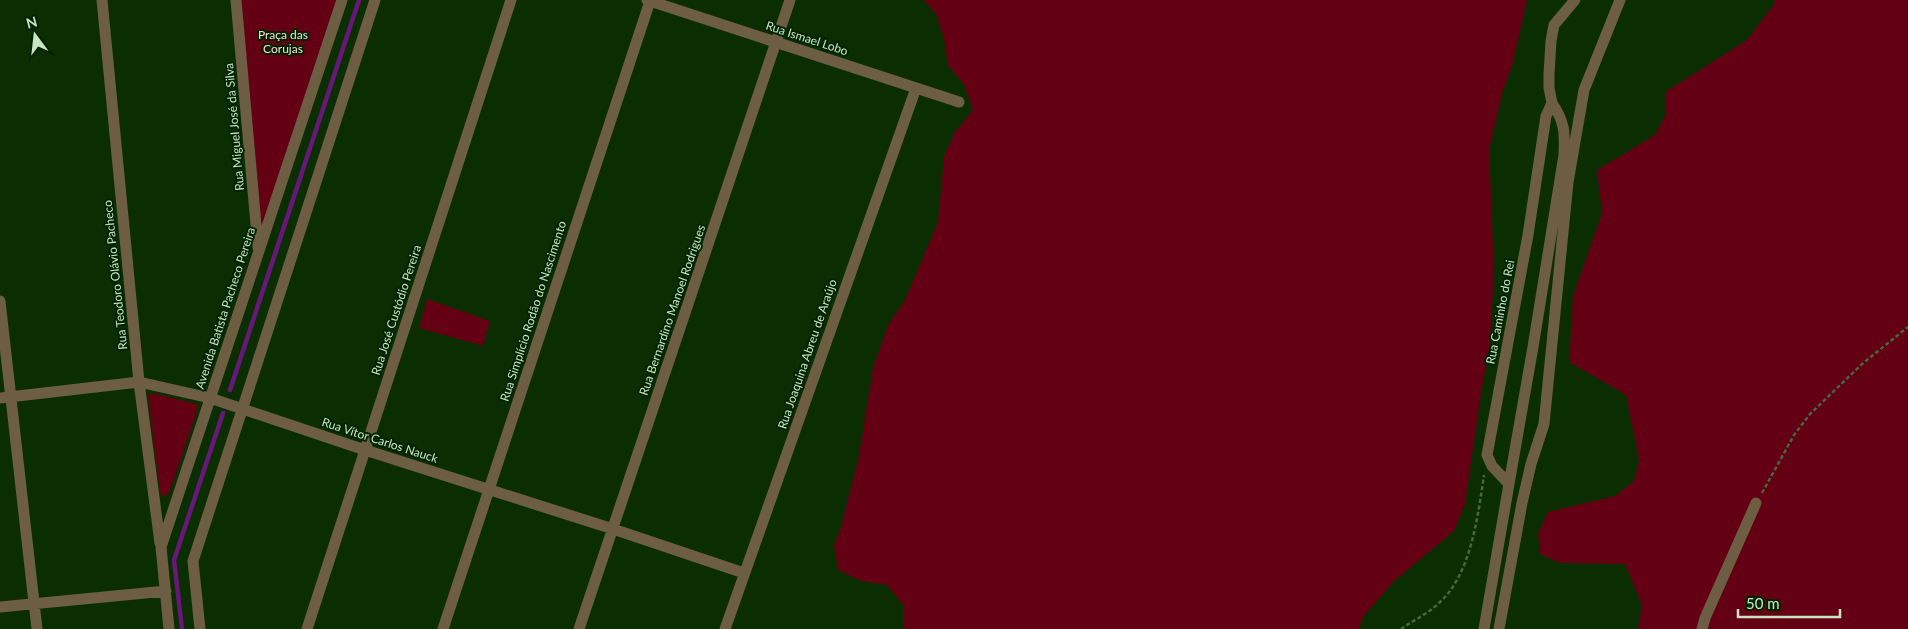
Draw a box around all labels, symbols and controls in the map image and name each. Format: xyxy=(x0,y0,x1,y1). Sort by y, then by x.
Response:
north arrow xyxy=(10,10,60,60)
text: N xyxy=(24,12,39,32)
street label: Rua Ismael Lobo xyxy=(764,18,850,58)
park label: Praça das Corujas xyxy=(258,27,308,56)
street label: Rua Miguel José da Silva xyxy=(221,63,247,191)
street label: Rua Teodoro Olávio Pacheco xyxy=(100,199,130,350)
street label: Rua Simplício Rodão do Nascimento xyxy=(497,219,569,403)
street label: Rua Bernardino Manoel Rodrigues xyxy=(636,223,708,397)
street label: Avenida Batista Pacheco Pereira xyxy=(192,225,258,391)
street label: Rua José Custódio Pereira xyxy=(368,243,424,377)
street label: Rua Caminho do Rei xyxy=(1483,258,1517,365)
street label: Rua Joaquina Abreu de Araújo xyxy=(774,277,840,431)
street label: Rua Vítor Carlos Nauck xyxy=(320,414,441,466)
scale bar xyxy=(1738,586,1840,618)
text: 50 m xyxy=(1746,594,1780,612)

